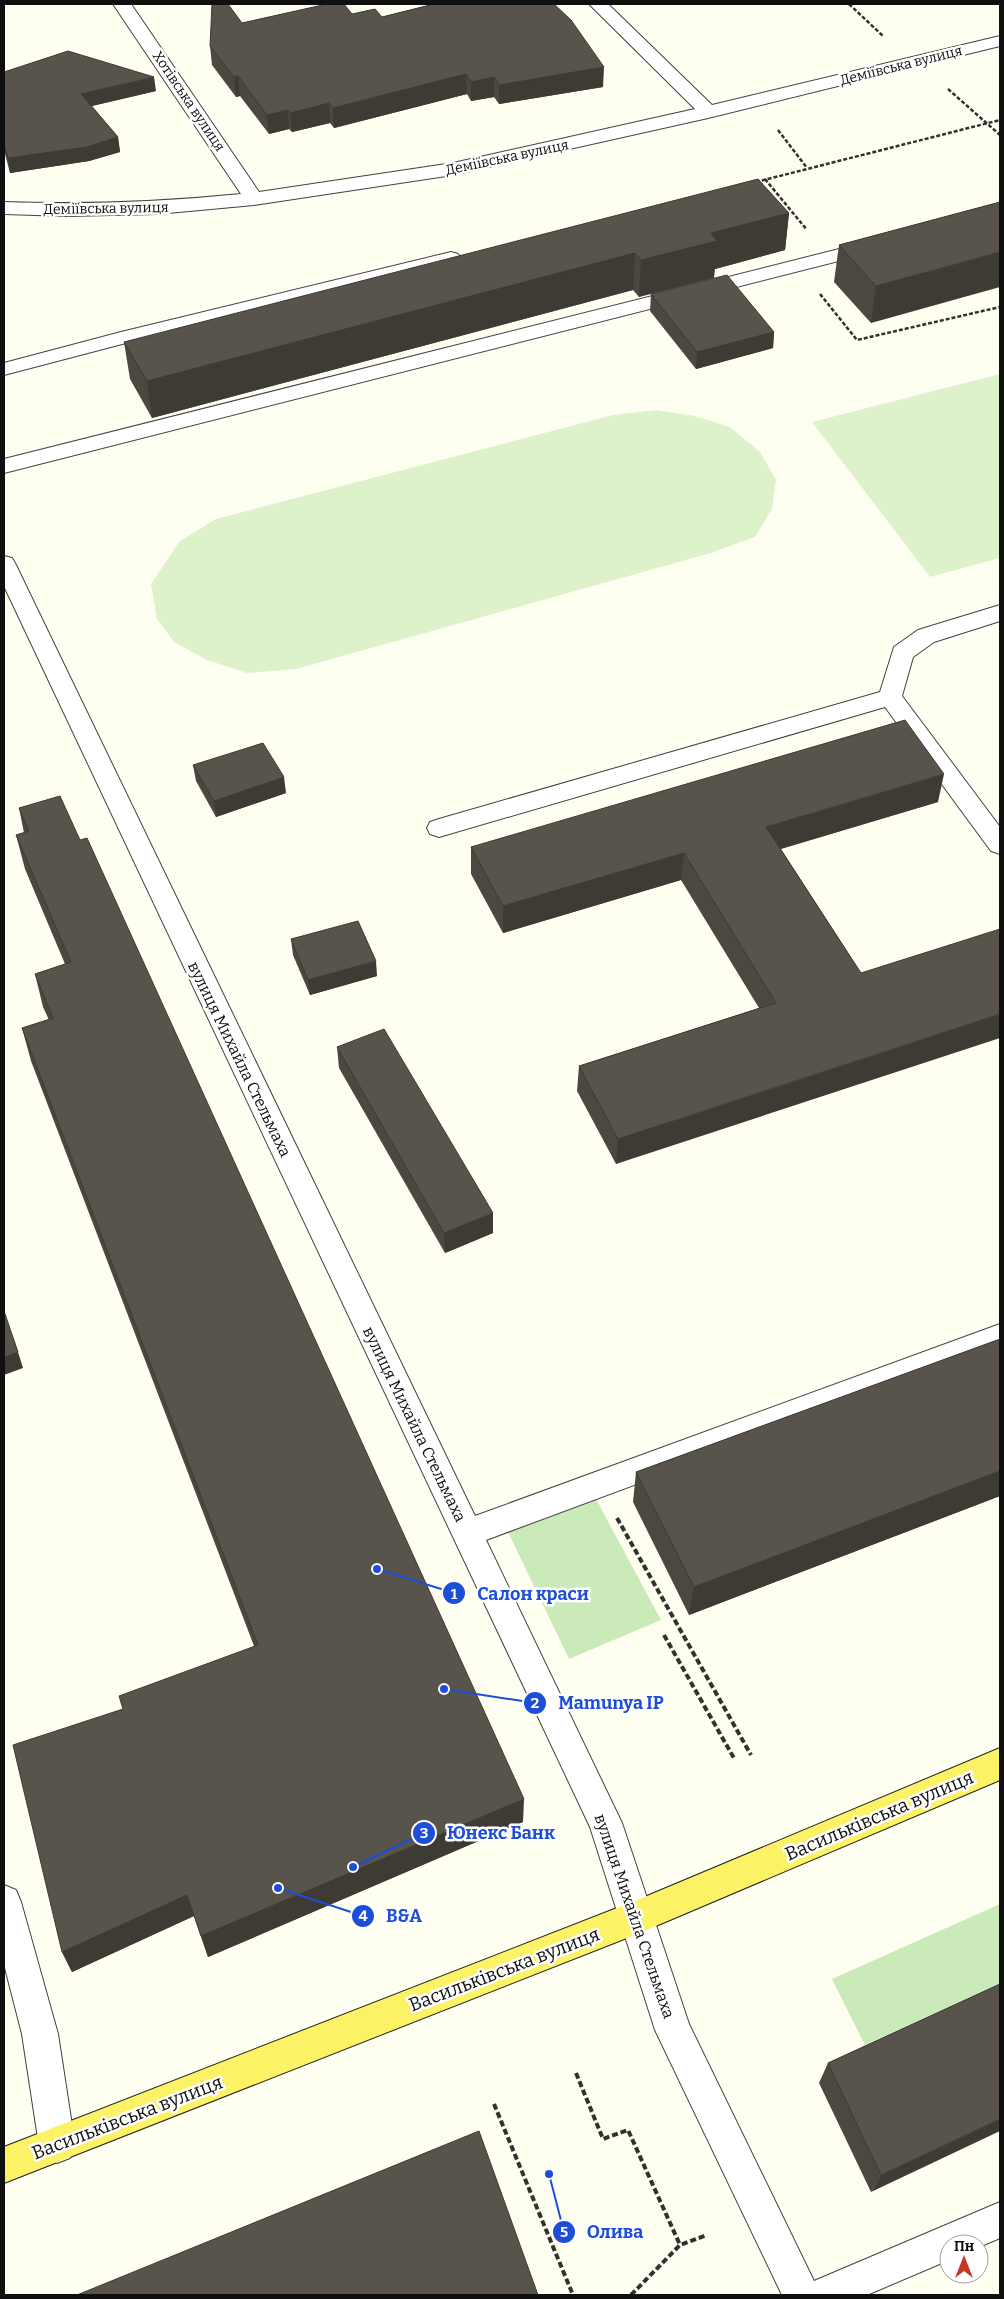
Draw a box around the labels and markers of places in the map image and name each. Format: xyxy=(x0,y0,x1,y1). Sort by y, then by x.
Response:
callout: Салон краси xyxy=(442,1577,598,1610)
callout: Mamunya IP xyxy=(523,1687,673,1720)
callout: Юнекс Банк xyxy=(412,1816,565,1849)
callout: B&A xyxy=(351,1899,432,1932)
callout: Олива xyxy=(552,2216,653,2249)

